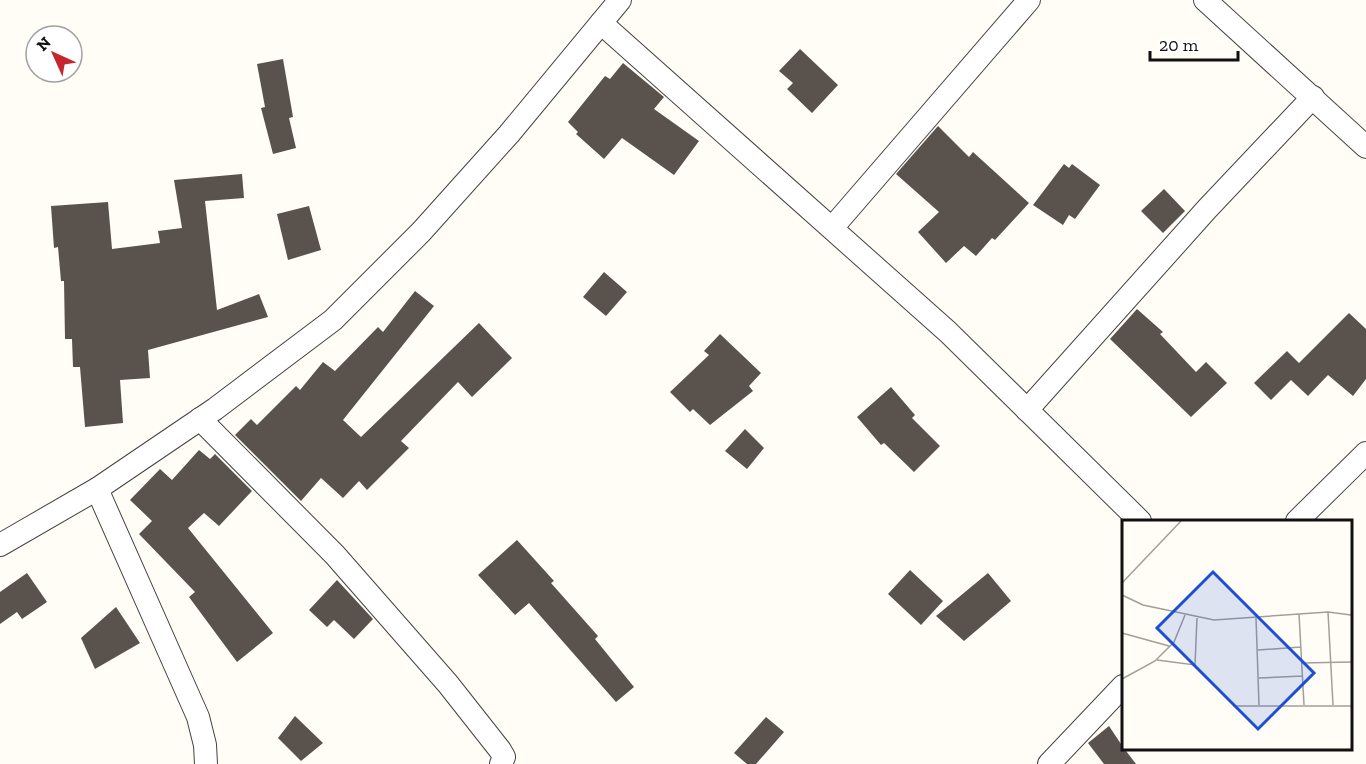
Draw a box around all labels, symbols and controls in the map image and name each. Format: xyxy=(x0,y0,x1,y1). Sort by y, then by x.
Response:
north arrow xyxy=(24,24,84,84)
scale bar xyxy=(1150,24,1238,62)
text: N xyxy=(33,33,55,55)
text: 20 m xyxy=(1159,34,1199,56)
inset map xyxy=(1122,520,1351,749)

